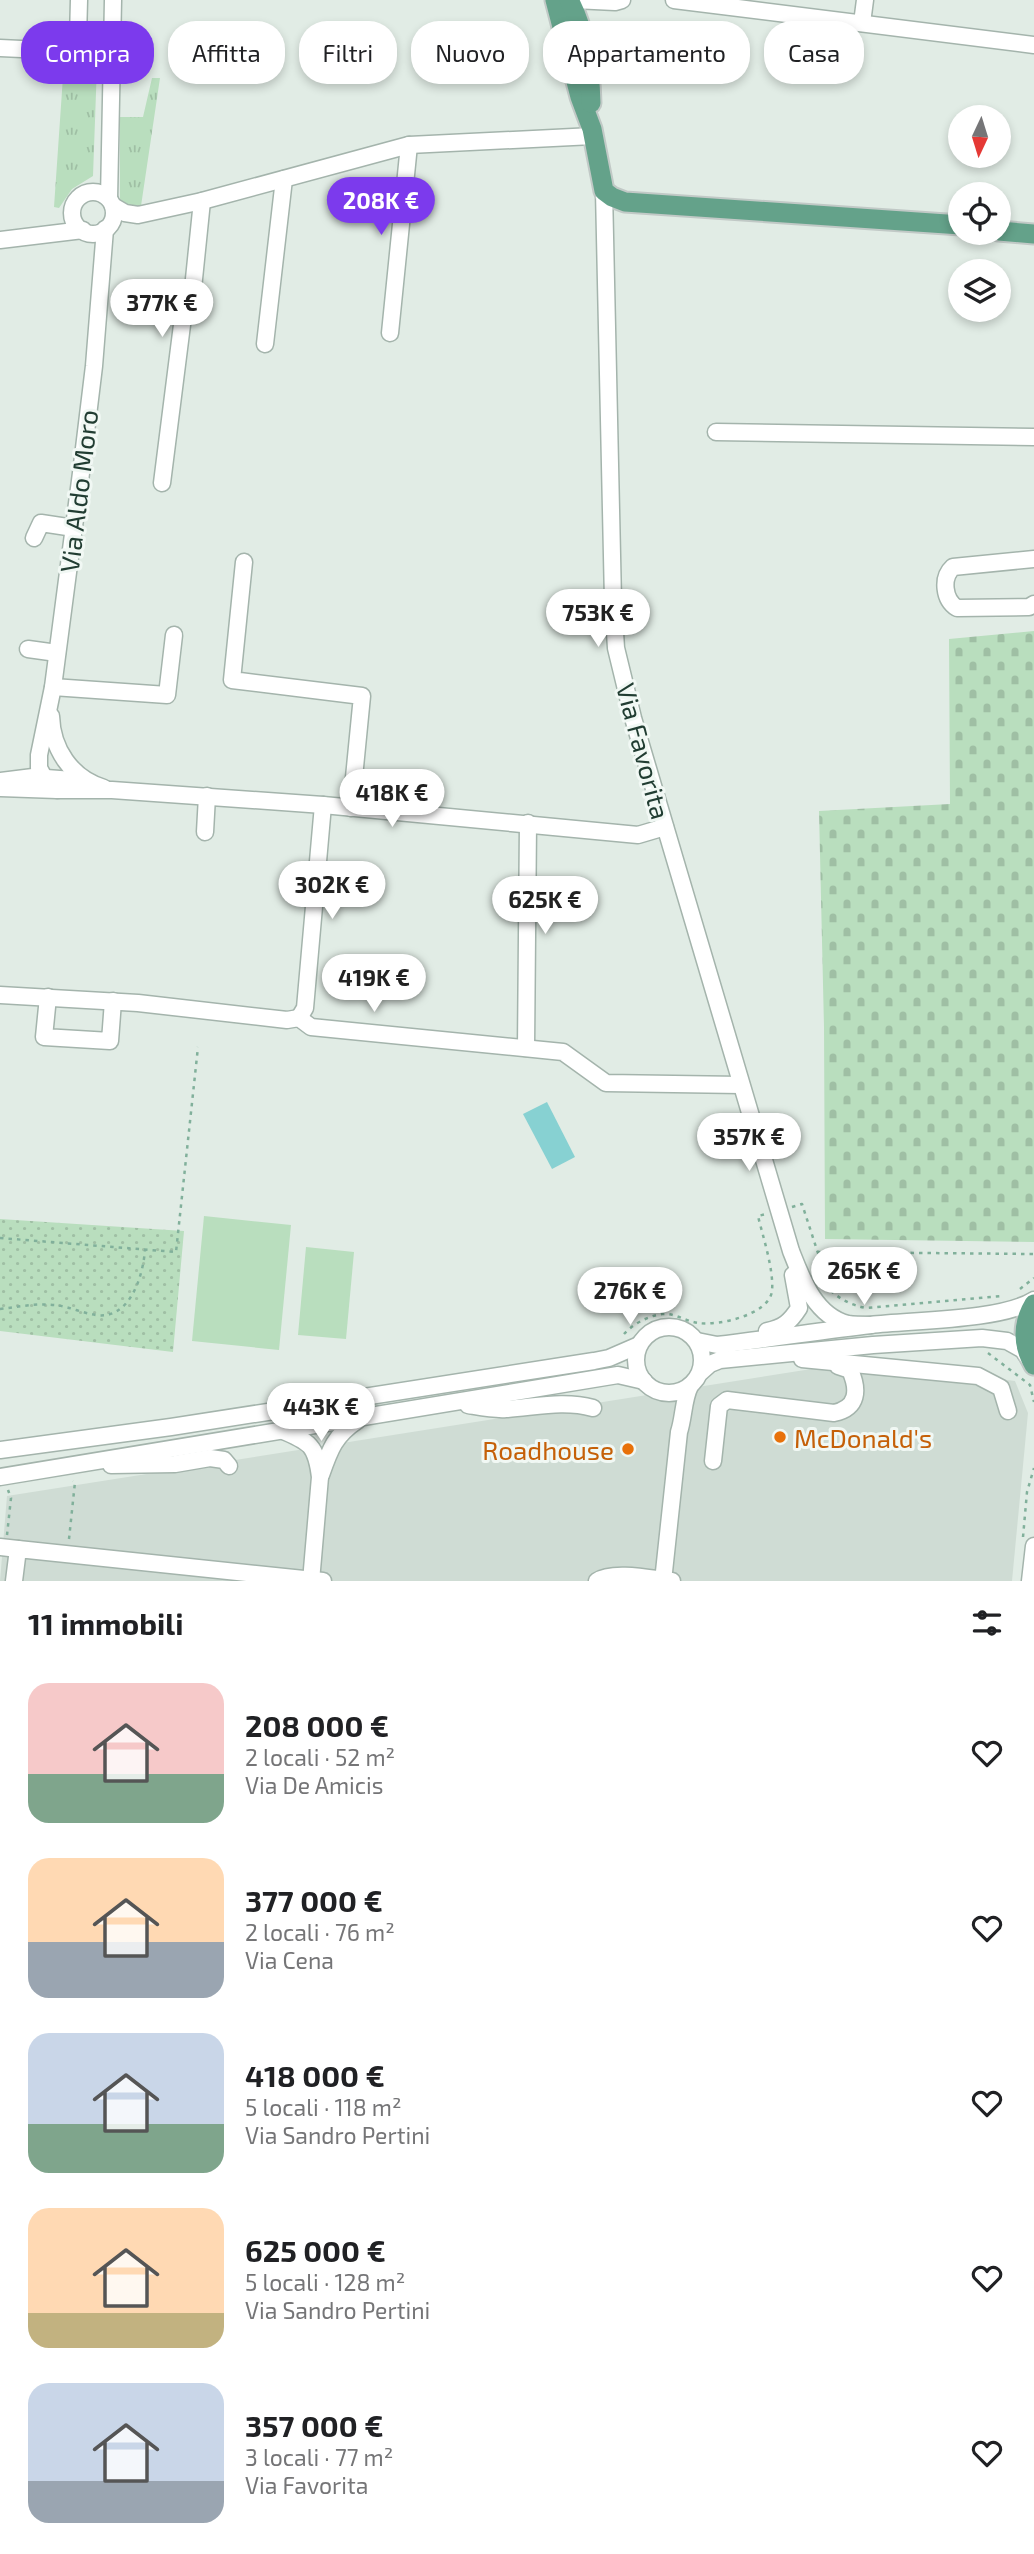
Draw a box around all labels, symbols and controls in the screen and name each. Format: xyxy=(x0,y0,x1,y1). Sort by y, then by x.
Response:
chip: Compra xyxy=(21,21,154,84)
chip: Affitta xyxy=(168,21,285,84)
chip: Filtri xyxy=(299,21,397,84)
chip: Nuovo xyxy=(411,21,529,84)
chip: Appartamento xyxy=(543,21,750,84)
chip: Casa xyxy=(764,21,864,84)
north arrow xyxy=(948,105,1012,168)
map controls xyxy=(948,105,1011,322)
pin: 208K € xyxy=(324,177,438,237)
button: locate xyxy=(948,182,1011,245)
text: 208K € xyxy=(343,186,419,214)
button: layers xyxy=(948,259,1011,322)
pin: 377K € xyxy=(105,280,219,339)
text: 377K € xyxy=(126,288,198,316)
street label: Via Aldo Moro xyxy=(53,408,103,574)
pin: 753K € xyxy=(541,590,655,649)
text: 753K € xyxy=(562,598,634,626)
street label: Via Favorita xyxy=(611,680,677,822)
pin: 418K € xyxy=(335,770,449,829)
text: 418K € xyxy=(355,778,429,806)
pin: 302K € xyxy=(275,862,389,921)
text: 302K € xyxy=(294,870,370,898)
pin: 625K € xyxy=(488,876,602,936)
text: 625K € xyxy=(508,885,582,913)
pin: 419K € xyxy=(317,954,431,1014)
text: 419K € xyxy=(338,963,410,991)
pin: 357K € xyxy=(692,1114,806,1173)
text: 357K € xyxy=(713,1122,785,1150)
pin: 265K € xyxy=(807,1248,921,1307)
text: 265K € xyxy=(827,1256,901,1284)
pin: 276K € xyxy=(573,1268,687,1327)
text: 276K € xyxy=(593,1276,667,1304)
pin: 443K € xyxy=(264,1384,378,1443)
text: 443K € xyxy=(283,1392,359,1420)
place label: McDonald's xyxy=(794,1422,932,1453)
marker: McDonald's xyxy=(772,1429,788,1445)
place label: Roadhouse xyxy=(482,1434,614,1465)
marker: Roadhouse xyxy=(620,1441,636,1457)
icon: filters xyxy=(968,1604,1006,1642)
text: 11 immobili xyxy=(28,1605,183,1641)
text: 208 000 € xyxy=(245,1707,389,1743)
icon: home xyxy=(84,1711,168,1795)
icon: heart xyxy=(968,1734,1006,1772)
text: 2 locali · 52 m² xyxy=(245,1743,395,1771)
text: Via De Amicis xyxy=(245,1771,383,1799)
text: 377 000 € xyxy=(245,1882,383,1918)
icon: home xyxy=(84,1886,168,1970)
icon: heart xyxy=(968,1909,1006,1947)
text: 2 locali · 76 m² xyxy=(245,1918,395,1946)
text: Via Cena xyxy=(245,1946,334,1974)
text: 418 000 € xyxy=(245,2057,385,2093)
icon: home xyxy=(84,2061,168,2145)
icon: heart xyxy=(968,2084,1006,2122)
text: 5 locali · 118 m² xyxy=(245,2093,402,2121)
text: Via Sandro Pertini xyxy=(245,2121,430,2149)
text: 625 000 € xyxy=(245,2232,386,2268)
icon: home xyxy=(84,2236,168,2320)
icon: heart xyxy=(968,2259,1006,2297)
text: 5 locali · 128 m² xyxy=(245,2268,405,2296)
text: Via Sandro Pertini xyxy=(245,2296,430,2324)
text: 357 000 € xyxy=(245,2407,383,2443)
icon: home xyxy=(84,2411,168,2495)
icon: heart xyxy=(968,2434,1006,2472)
text: 3 locali · 77 m² xyxy=(245,2443,393,2471)
text: Via Favorita xyxy=(245,2471,368,2499)

